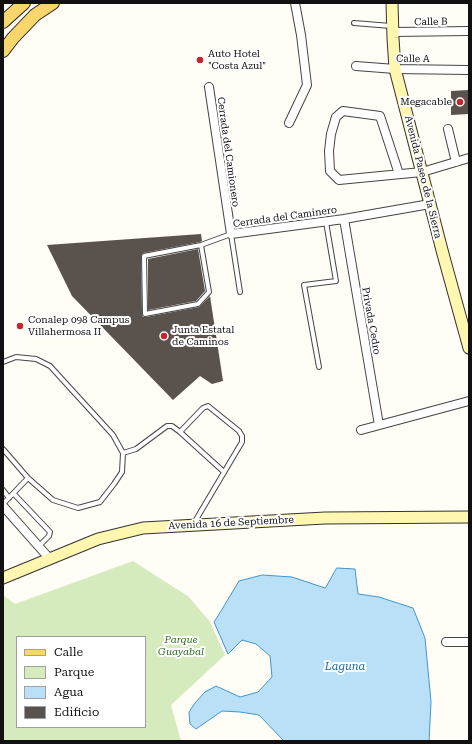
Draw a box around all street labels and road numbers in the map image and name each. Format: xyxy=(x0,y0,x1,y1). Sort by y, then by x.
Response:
street label: Calle B xyxy=(414,16,448,28)
street label: Calle A xyxy=(396,53,430,65)
street label: Cerrada del Camionero xyxy=(214,96,242,208)
street label: Avenida Paseo de la Sierra xyxy=(402,114,444,240)
street label: Cerrada del Caminero xyxy=(232,204,338,230)
street label: Privada Cedro xyxy=(359,286,383,356)
street label: Avenida 16 de Septiembre xyxy=(168,514,294,532)

